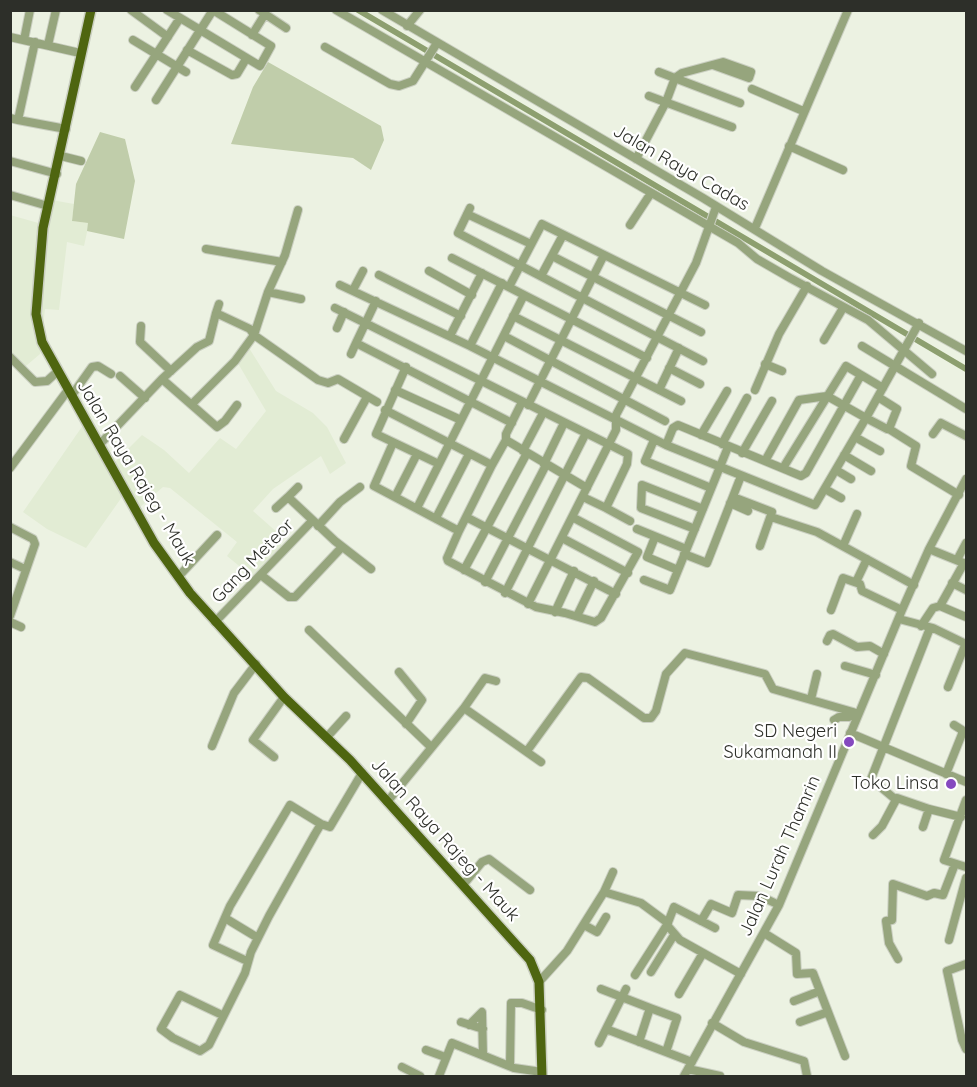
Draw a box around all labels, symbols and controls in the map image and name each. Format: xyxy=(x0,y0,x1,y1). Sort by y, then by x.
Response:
street label: Jalan Raya Cadas xyxy=(609,120,753,216)
street label: Jalan Raya Rajeg - Mauk xyxy=(72,376,200,570)
street label: Gang Meteor xyxy=(207,514,299,608)
place label: SD Negeri Sukamanah II xyxy=(723,721,837,764)
marker: SD Negeri Sukamanah II xyxy=(842,735,856,749)
street label: Jalan Raya Rajeg - Mauk xyxy=(366,754,524,926)
street label: Jalan Lurah Thamrin xyxy=(735,772,825,940)
place label: Toko Linsa xyxy=(851,773,939,795)
marker: Toko Linsa xyxy=(944,777,958,791)

